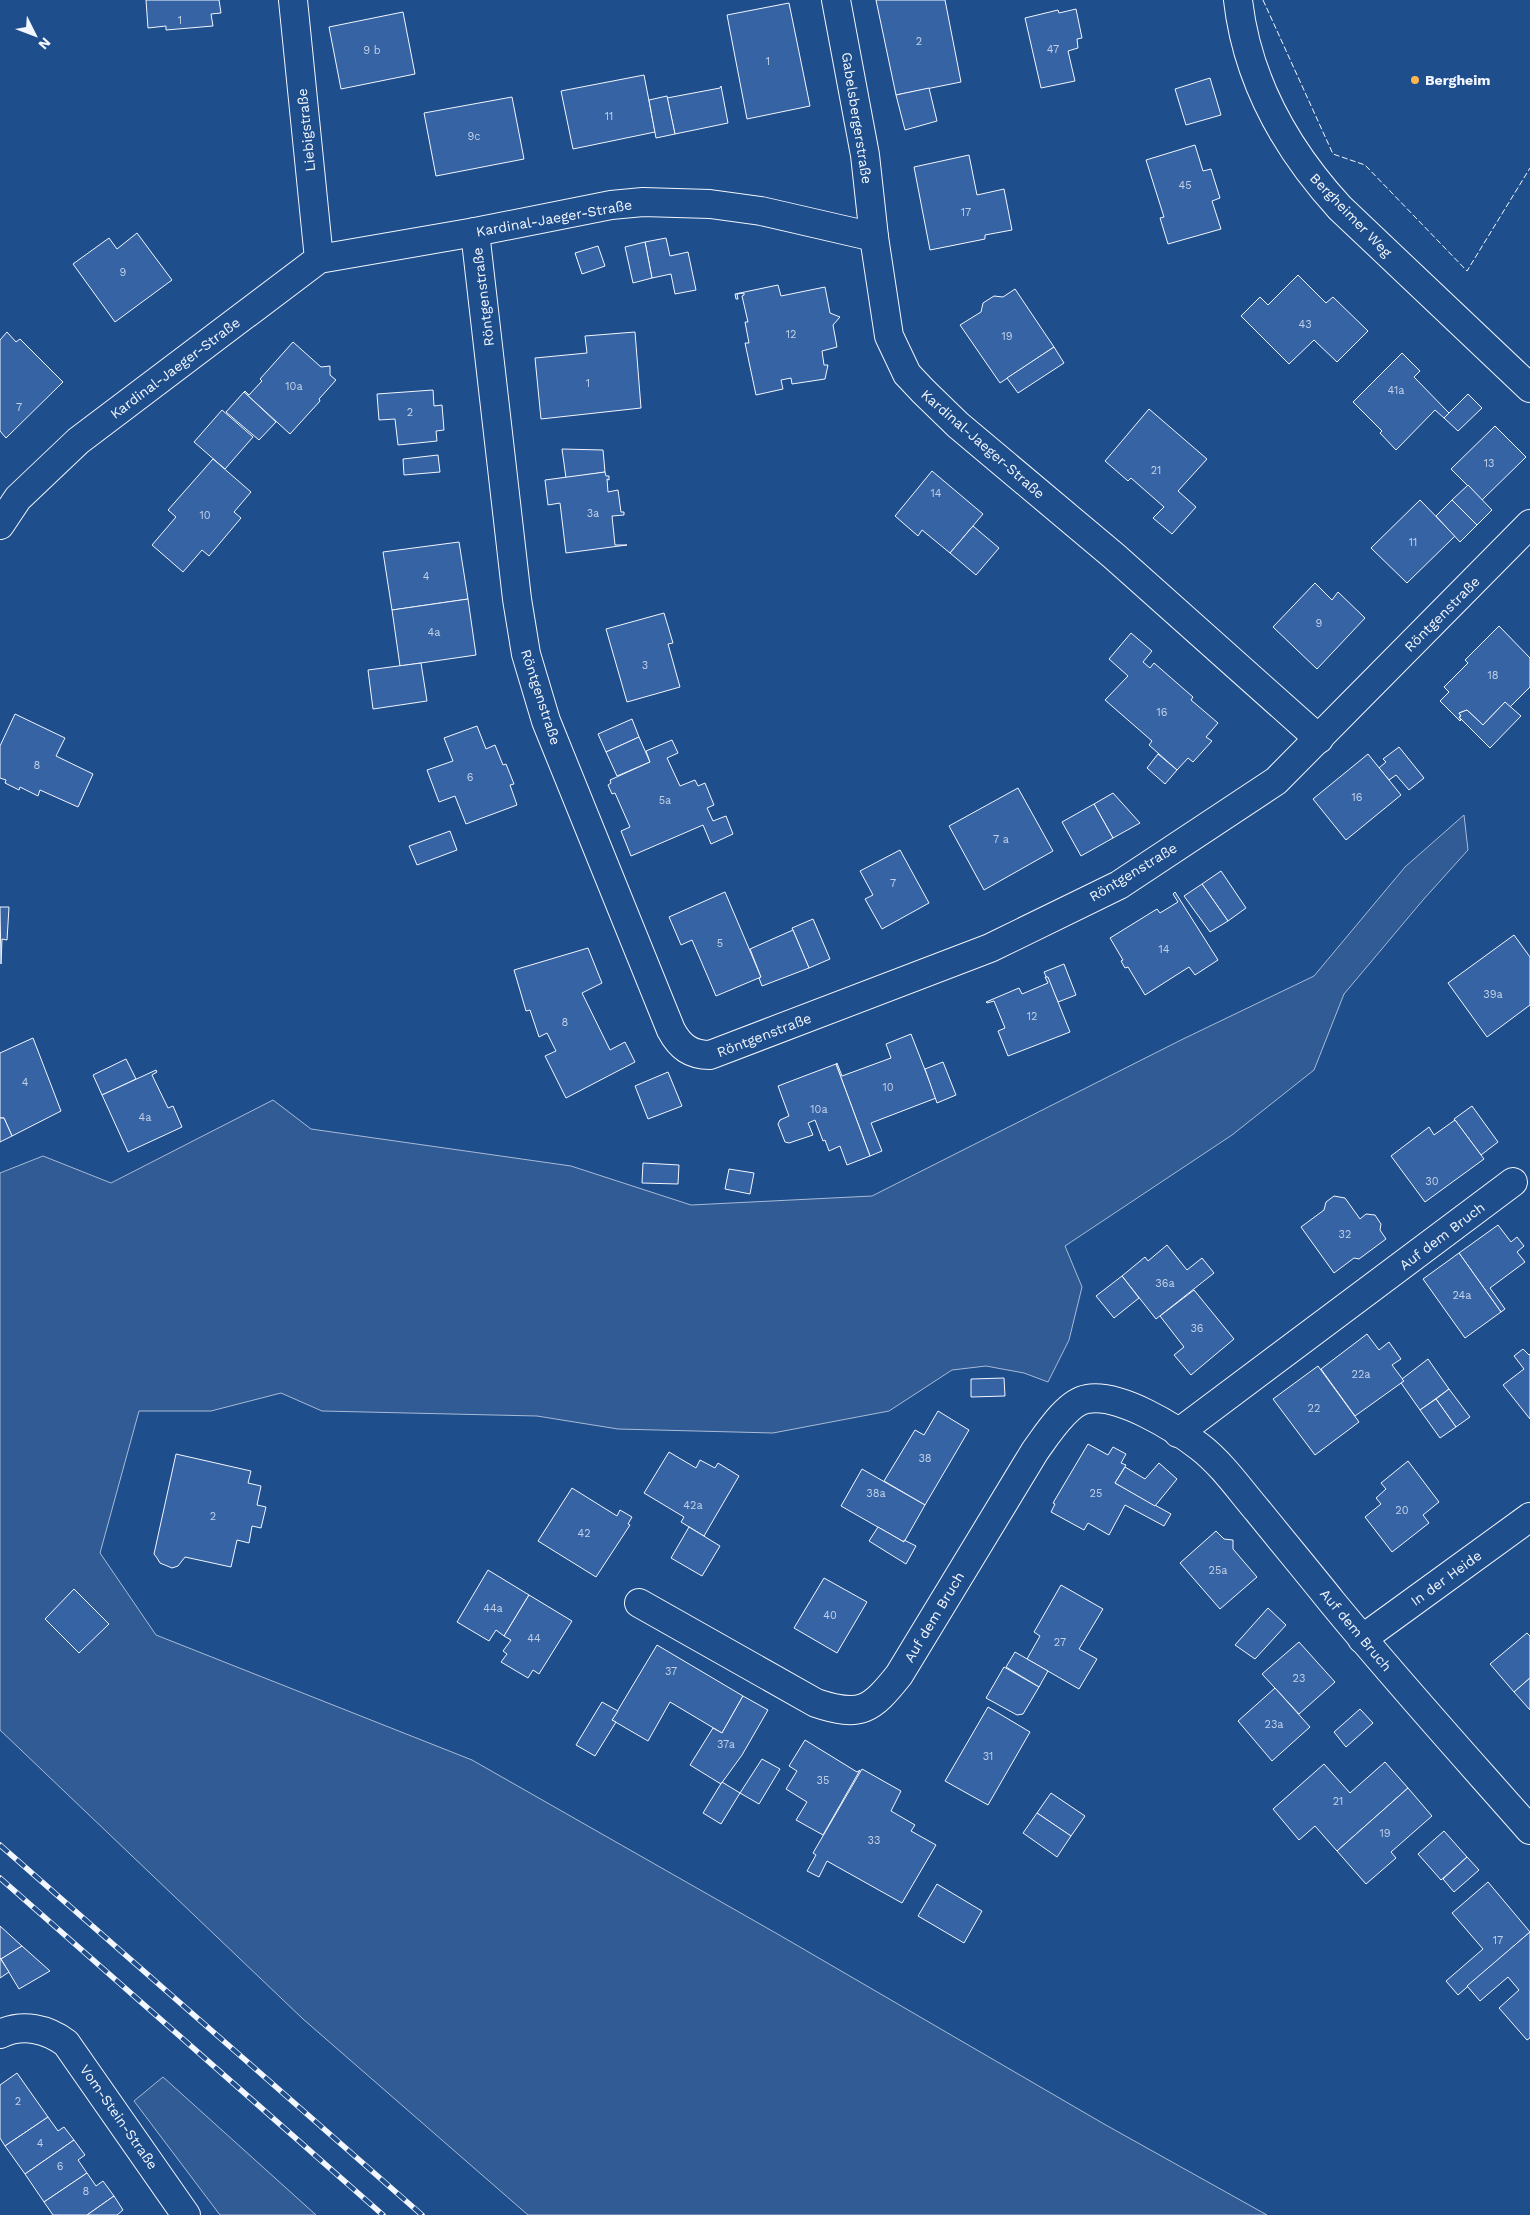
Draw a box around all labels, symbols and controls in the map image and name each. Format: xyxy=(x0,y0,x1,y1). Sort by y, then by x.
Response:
north arrow xyxy=(10,10,60,60)
house number: 1 xyxy=(178,14,182,27)
text: N xyxy=(35,34,54,53)
house number: 2 xyxy=(916,35,922,48)
house number: 47 xyxy=(1047,43,1059,56)
house number: 9 b xyxy=(363,44,381,57)
street label: Gabelsbergerstraße xyxy=(839,51,875,185)
house number: 1 xyxy=(766,55,770,68)
place label: Bergheim xyxy=(1425,72,1490,88)
marker: Bergheim xyxy=(1409,74,1421,86)
street label: Liebigstraße xyxy=(294,88,318,172)
house number: 11 xyxy=(605,110,613,123)
house number: 9c xyxy=(468,130,480,143)
street label: Bergheimer Weg xyxy=(1307,170,1395,261)
house number: 45 xyxy=(1178,179,1192,192)
street label: Kardinal-Jaeger-Straße xyxy=(475,196,633,240)
house number: 17 xyxy=(961,206,971,219)
street label: Röntgenstraße xyxy=(469,247,497,347)
house number: 9 xyxy=(120,266,127,279)
street label: Kardinal-Jaeger-Straße xyxy=(107,314,243,422)
house number: 43 xyxy=(1298,318,1312,331)
house number: 12 xyxy=(786,328,796,341)
house number: 19 xyxy=(1001,330,1013,343)
house number: 1 xyxy=(586,377,590,390)
house number: 10a xyxy=(285,380,303,393)
house number: 41a xyxy=(1387,384,1405,397)
street label: Kardinal-Jaeger-Straße xyxy=(918,386,1048,502)
house number: 7 xyxy=(16,401,22,414)
house number: 2 xyxy=(407,406,413,419)
house number: 13 xyxy=(1484,457,1494,470)
house number: 21 xyxy=(1151,464,1161,477)
house number: 14 xyxy=(930,487,942,500)
house number: 3a xyxy=(587,507,599,520)
house number: 10 xyxy=(199,509,211,522)
house number: 11 xyxy=(1409,536,1417,549)
house number: 4 xyxy=(423,570,430,583)
street label: Röntgenstraße xyxy=(1401,573,1483,655)
house number: 9 xyxy=(1316,617,1323,630)
house number: 4a xyxy=(428,626,440,639)
street label: Röntgenstraße xyxy=(518,647,564,747)
house number: 3 xyxy=(642,659,648,672)
house number: 18 xyxy=(1487,669,1499,682)
house number: 16 xyxy=(1157,706,1168,719)
house number: 8 xyxy=(34,759,41,772)
house number: 6 xyxy=(467,771,474,784)
house number: 16 xyxy=(1352,791,1363,804)
house number: 5a xyxy=(659,794,671,807)
house number: 7 a xyxy=(993,833,1009,846)
street label: Röntgenstraße xyxy=(1086,840,1180,904)
house number: 7 xyxy=(890,877,896,890)
house number: 5 xyxy=(717,937,723,950)
house number: 14 xyxy=(1158,943,1170,956)
house number: 39a xyxy=(1483,988,1503,1001)
street label: Röntgenstraße xyxy=(715,1010,813,1060)
house number: 12 xyxy=(1027,1010,1037,1023)
house number: 8 xyxy=(562,1016,569,1029)
house number: 4 xyxy=(22,1076,29,1089)
house number: 10 xyxy=(882,1081,894,1094)
house number: 10a xyxy=(810,1103,828,1116)
house number: 4a xyxy=(139,1111,151,1124)
house number: 30 xyxy=(1425,1175,1439,1188)
street label: Auf dem Bruch xyxy=(1396,1199,1488,1273)
house number: 32 xyxy=(1339,1228,1351,1241)
house number: 36a xyxy=(1155,1277,1175,1290)
house number: 24a xyxy=(1452,1289,1472,1302)
house number: 36 xyxy=(1190,1322,1204,1335)
house number: 22a xyxy=(1351,1368,1371,1381)
house number: 22 xyxy=(1308,1402,1320,1415)
house number: 38 xyxy=(918,1452,932,1465)
house number: 38a xyxy=(866,1487,886,1500)
house number: 25 xyxy=(1090,1487,1102,1500)
house number: 42a xyxy=(683,1499,703,1512)
house number: 20 xyxy=(1395,1504,1409,1517)
house number: 2 xyxy=(210,1510,216,1523)
house number: 42 xyxy=(577,1527,591,1540)
street label: In der Heide xyxy=(1408,1547,1484,1609)
house number: 25a xyxy=(1208,1564,1228,1577)
street label: Auf dem Bruch xyxy=(901,1569,967,1665)
street label: Auf dem Bruch xyxy=(1317,1586,1395,1674)
house number: 44a xyxy=(483,1602,503,1615)
house number: 40 xyxy=(823,1609,837,1622)
house number: 44 xyxy=(527,1632,541,1645)
house number: 27 xyxy=(1054,1636,1066,1649)
house number: 37 xyxy=(665,1665,677,1678)
house number: 23 xyxy=(1293,1672,1305,1685)
house number: 23a xyxy=(1264,1718,1284,1731)
house number: 37a xyxy=(717,1738,735,1751)
house number: 31 xyxy=(983,1750,993,1763)
house number: 35 xyxy=(817,1774,829,1787)
house number: 21 xyxy=(1333,1795,1343,1808)
house number: 19 xyxy=(1379,1827,1391,1840)
house number: 33 xyxy=(868,1834,880,1847)
house number: 17 xyxy=(1493,1934,1503,1947)
street label: Vom-Stein-Straße xyxy=(77,2062,161,2172)
house number: 2 xyxy=(15,2095,21,2108)
house number: 4 xyxy=(37,2137,44,2150)
house number: 6 xyxy=(57,2160,64,2173)
house number: 8 xyxy=(83,2185,90,2198)

